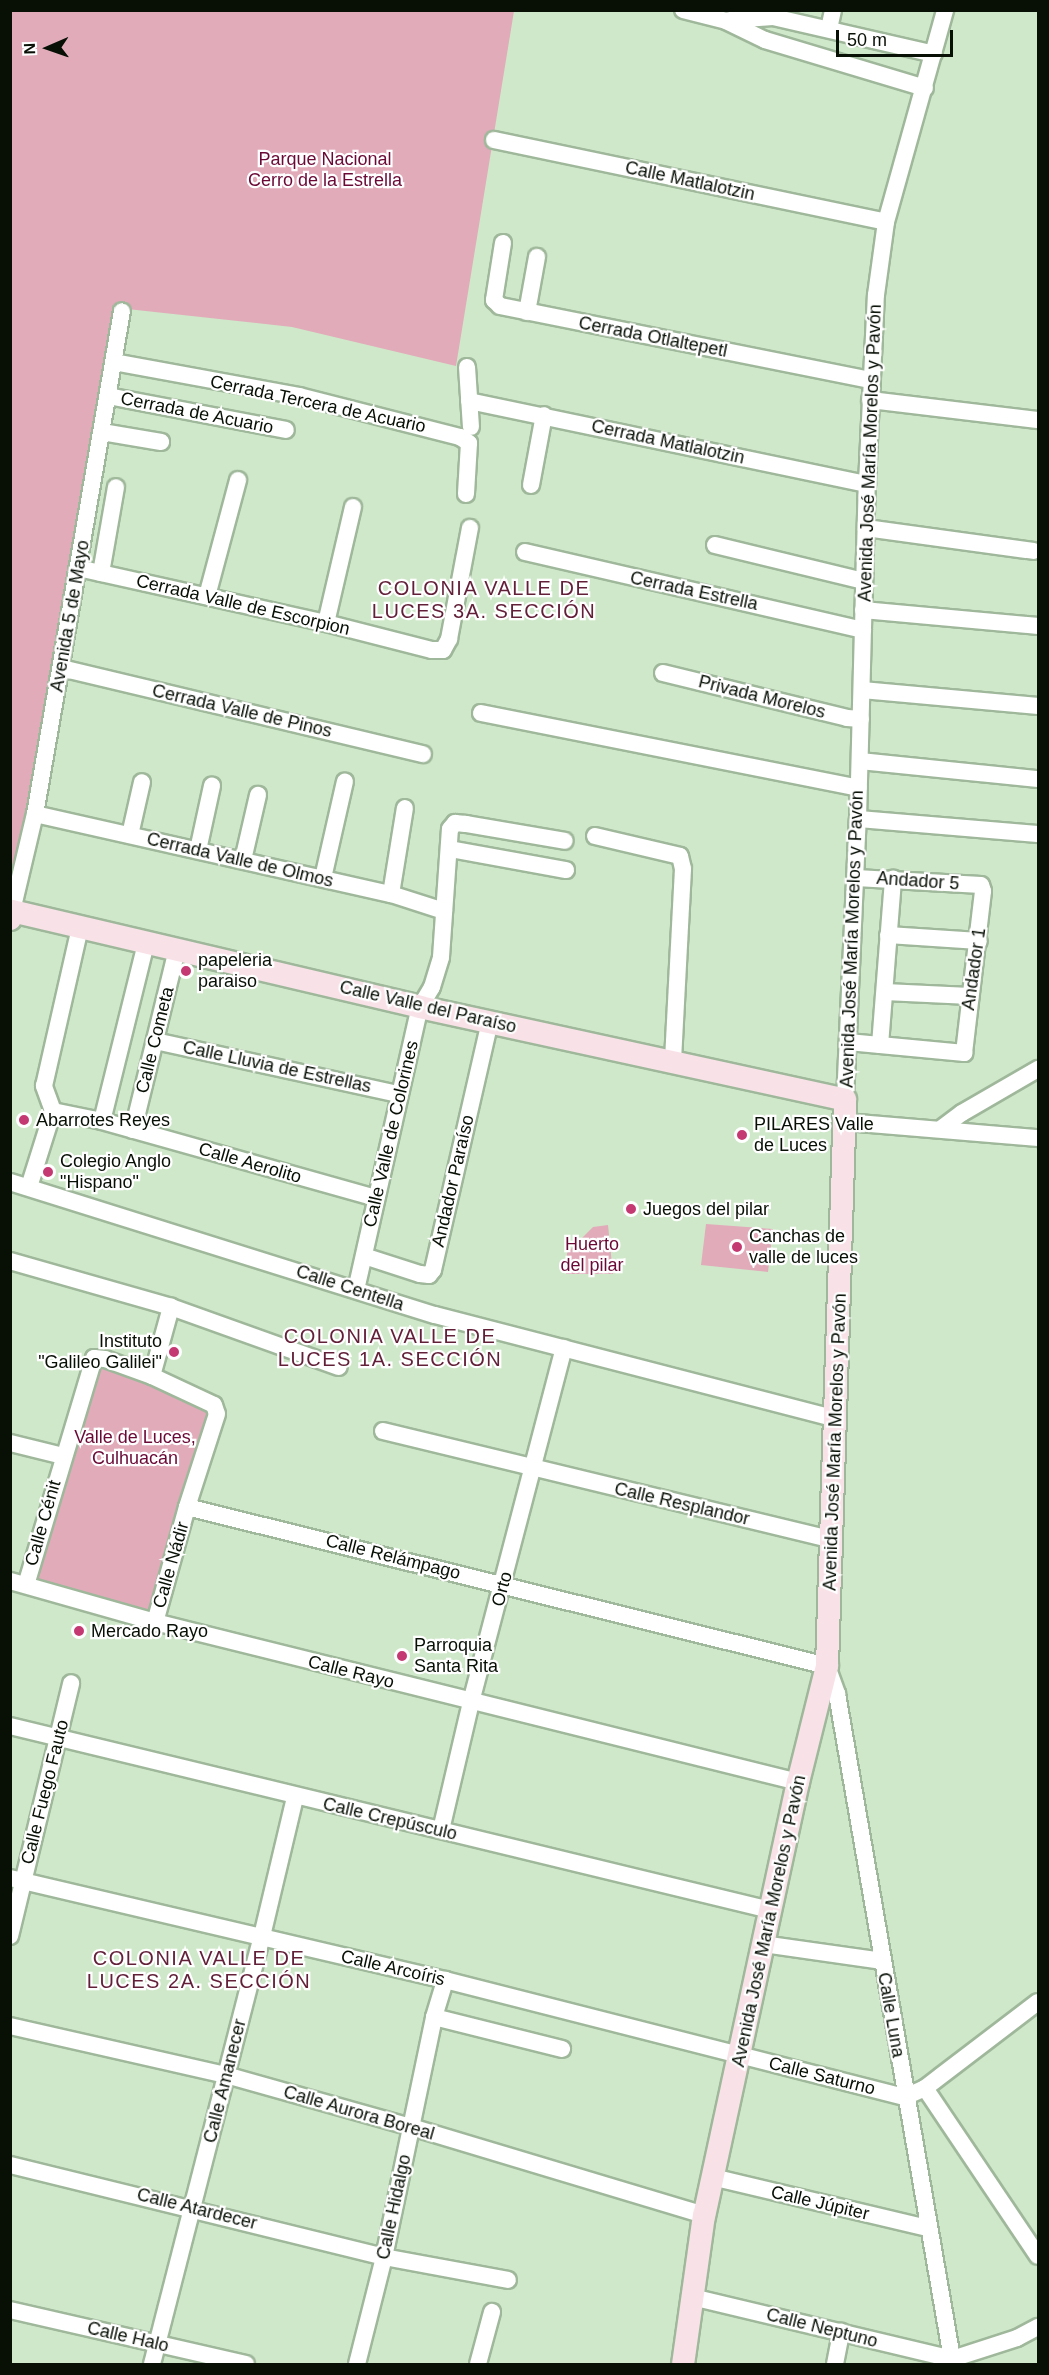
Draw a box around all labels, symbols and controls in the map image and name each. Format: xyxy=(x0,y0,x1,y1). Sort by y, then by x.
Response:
north arrow xyxy=(18,18,78,78)
scale bar xyxy=(839,18,956,56)
text: 50 m xyxy=(847,30,887,50)
text: N xyxy=(21,43,38,55)
park label: Parque Nacional Cerro de la Estrella xyxy=(248,149,402,192)
street label: Calle Matlalotzin xyxy=(623,157,757,205)
street label: Avenida José María Morelos y Pavón xyxy=(854,304,886,602)
street label: Cerrada Otlaltepetl xyxy=(577,312,729,362)
street label: Cerrada Tercera de Acuario xyxy=(208,370,428,438)
street label: Cerrada de Acuario xyxy=(118,388,276,438)
street label: Cerrada Matlalotzin xyxy=(589,415,747,469)
street label: Avenida 5 de Mayo xyxy=(46,538,94,694)
street label: Cerrada Estrella xyxy=(628,567,760,615)
street label: Cerrada Valle de Escorpion xyxy=(134,570,352,640)
district label: COLONIA VALLE DE LUCES 3A. SECCIÓN xyxy=(372,577,596,624)
street label: Privada Morelos xyxy=(696,671,828,723)
street label: Cerrada Valle de Pinos xyxy=(150,680,334,742)
street label: Avenida José María Morelos y Pavón xyxy=(836,790,868,1088)
street label: Cerrada Valle de Olmos xyxy=(145,828,335,892)
street label: Andador 5 xyxy=(876,867,960,895)
street label: Andador 1 xyxy=(958,926,990,1012)
place label: papeleria paraiso xyxy=(198,950,272,992)
marker: papeleria paraiso xyxy=(179,964,193,978)
street label: Calle Valle del Paraíso xyxy=(338,976,518,1038)
street label: Calle Cometa xyxy=(131,984,179,1096)
street label: Calle Lluvia de Estrellas xyxy=(181,1036,373,1098)
street label: Calle Valle de Colorines xyxy=(359,1039,423,1229)
place label: Abarrotes Reyes xyxy=(36,1109,170,1131)
marker: Abarrotes Reyes xyxy=(17,1113,31,1127)
street label: Andador Paraíso xyxy=(427,1113,479,1249)
place label: PILARES Valle de Luces xyxy=(754,1114,874,1156)
marker: PILARES Valle de Luces xyxy=(735,1128,749,1142)
street label: Calle Aerolito xyxy=(196,1138,304,1188)
place label: Colegio Anglo "Hispano" xyxy=(60,1151,172,1194)
marker: Colegio Anglo "Hispano" xyxy=(41,1165,55,1179)
place label: Juegos del pilar xyxy=(643,1198,769,1220)
marker: Juegos del pilar xyxy=(624,1202,638,1216)
place label: Canchas de valle de luces xyxy=(749,1226,858,1268)
park label: Huerto del pilar xyxy=(560,1234,624,1276)
marker: Canchas de valle de luces xyxy=(730,1240,744,1254)
street label: Calle Centella xyxy=(293,1260,407,1316)
street label: Avenida José María Morelos y Pavón xyxy=(819,1293,851,1591)
district label: COLONIA VALLE DE LUCES 1A. SECCIÓN xyxy=(278,1324,502,1371)
place label: Instituto "Galileo Galilei" xyxy=(38,1331,162,1374)
marker: Instituto "Galileo Galilei" xyxy=(167,1345,181,1359)
park label: Valle de Luces, Culhuacán xyxy=(74,1427,196,1470)
street label: Calle Cénit xyxy=(20,1478,66,1568)
street label: Calle Resplandor xyxy=(612,1478,752,1530)
street label: Calle Nádir xyxy=(148,1519,194,1611)
street label: Calle Relámpago xyxy=(323,1530,463,1584)
street label: Orto xyxy=(487,1569,517,1609)
place label: Mercado Rayo xyxy=(91,1620,208,1642)
marker: Mercado Rayo xyxy=(72,1624,86,1638)
place label: Parroquia Santa Rita xyxy=(414,1635,498,1678)
marker: Parroquia Santa Rita xyxy=(395,1649,409,1663)
street label: Calle Rayo xyxy=(306,1651,396,1693)
street label: Calle Fuego Fauto xyxy=(17,1718,73,1866)
street label: Avenida José María Morelos y Pavón xyxy=(727,1773,811,2069)
street label: Calle Crepúsculo xyxy=(321,1793,459,1845)
street label: Calle Arcoíris xyxy=(338,1945,448,1991)
district label: COLONIA VALLE DE LUCES 2A. SECCIÓN xyxy=(87,1946,311,1993)
street label: Calle Luna xyxy=(873,1971,909,2059)
street label: Calle Amanecer xyxy=(199,2016,251,2146)
street label: Calle Saturno xyxy=(766,2052,878,2100)
street label: Calle Aurora Boreal xyxy=(281,2081,437,2145)
street label: Calle Hidalgo xyxy=(372,2152,416,2262)
street label: Calle Júpiter xyxy=(769,2181,871,2225)
street label: Calle Atardecer xyxy=(134,2184,260,2234)
street label: Calle Neptuno xyxy=(764,2304,880,2352)
street label: Calle Halo xyxy=(85,2317,171,2357)

